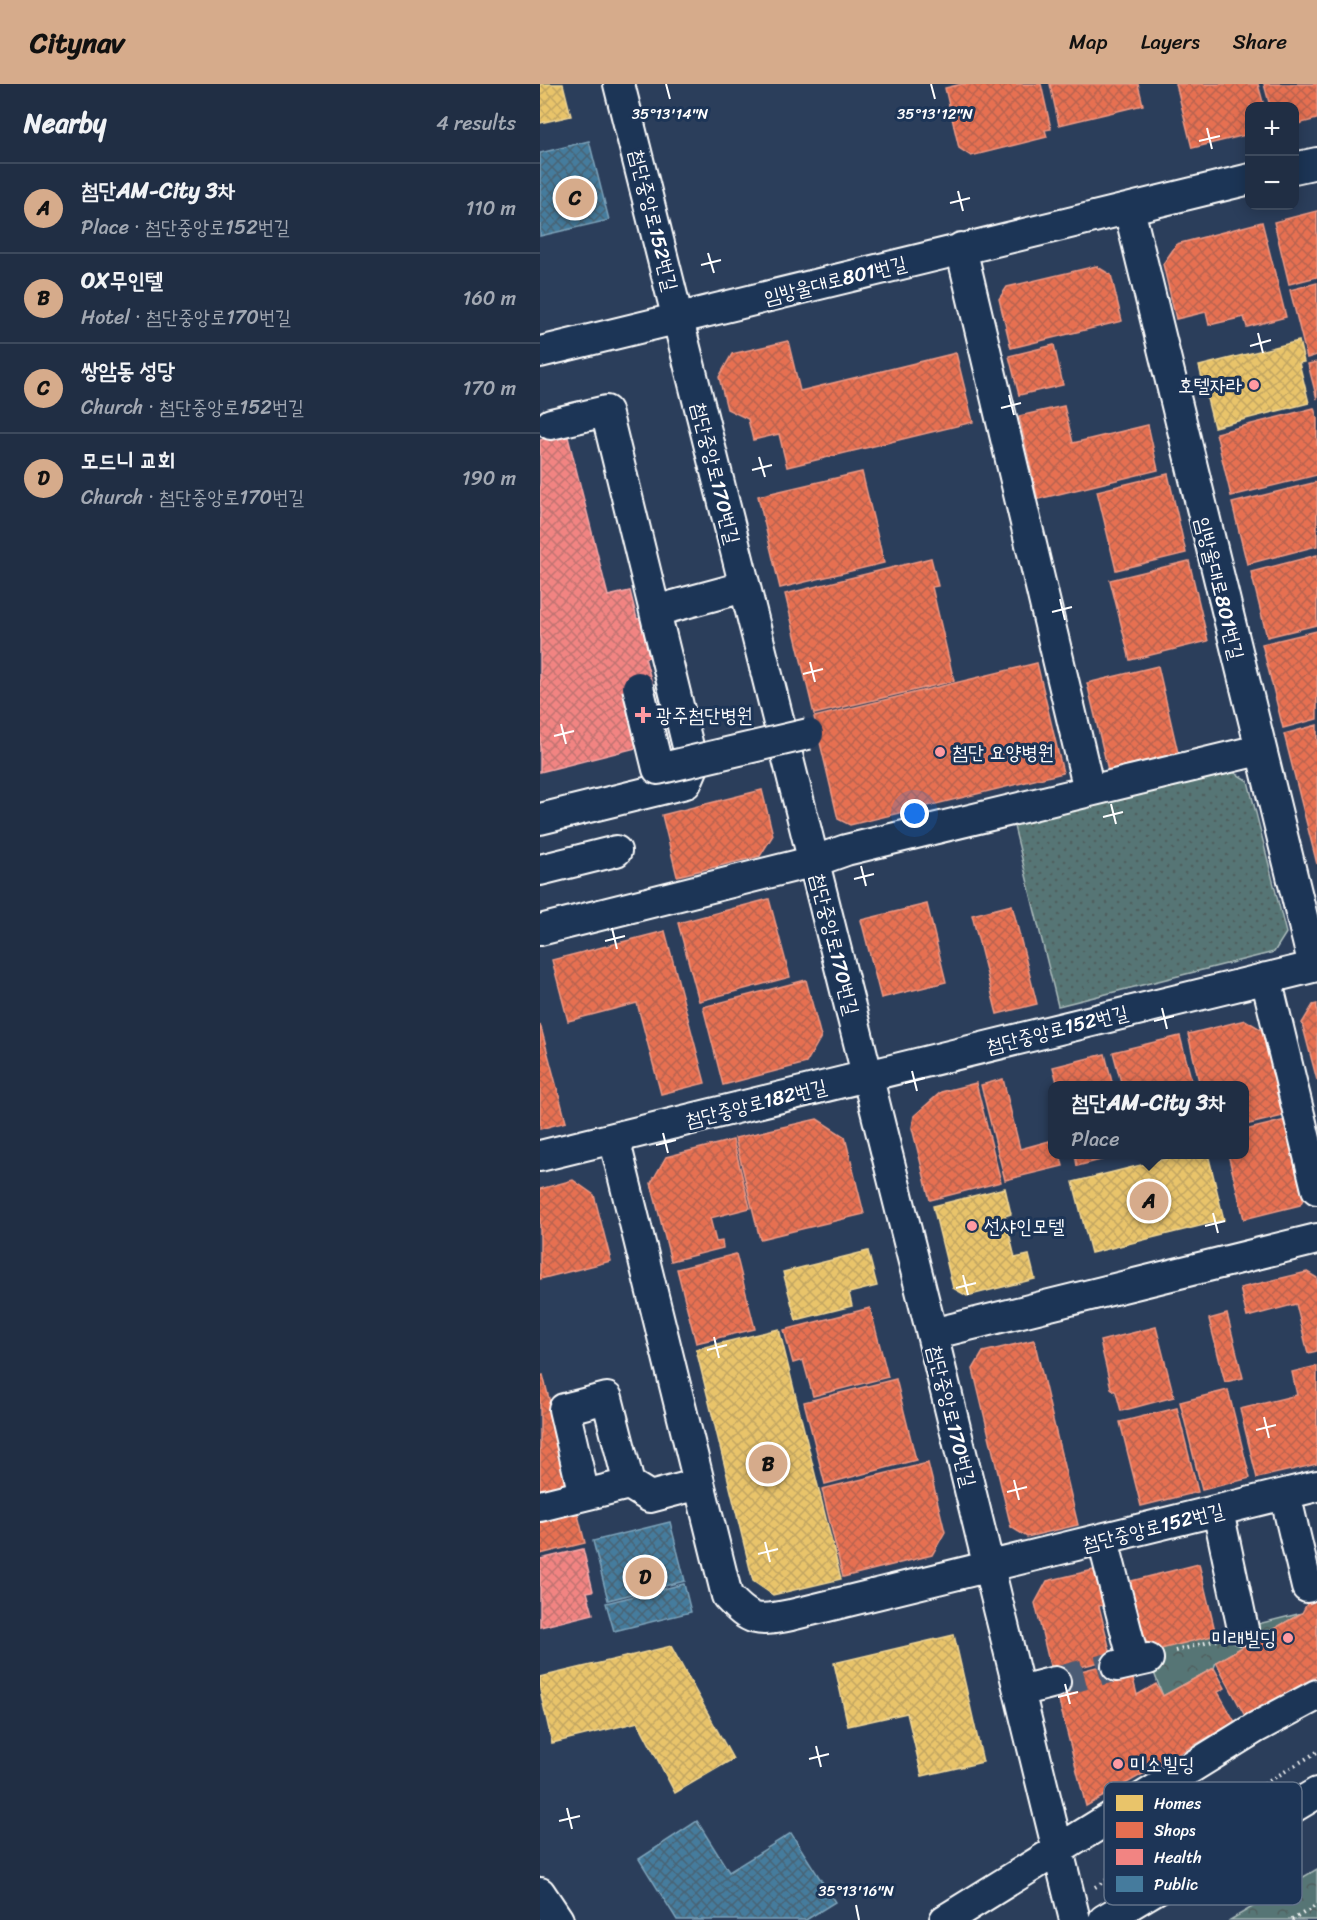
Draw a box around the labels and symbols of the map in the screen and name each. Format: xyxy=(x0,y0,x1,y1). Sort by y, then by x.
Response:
text: 35°13'14"N xyxy=(632,101,709,127)
text: 35°13'12"N xyxy=(897,101,973,127)
street label: 첨단중앙로152번길 xyxy=(619,146,688,295)
pin: C xyxy=(555,176,594,220)
street label: 임방울대로801번길 xyxy=(760,246,910,315)
place label: 호텔자라 xyxy=(1178,368,1242,403)
marker: 호텔자라 xyxy=(1247,378,1261,392)
street label: 첨단중앙로170번길 xyxy=(681,398,750,548)
street label: 임방울대로801번길 xyxy=(1185,513,1254,663)
place label: 광주첨단병원 xyxy=(656,698,753,733)
marker: 광주첨단병원 xyxy=(634,706,652,724)
place label: 첨단 요양병원 xyxy=(952,735,1054,770)
marker: 첨단 요양병원 xyxy=(933,745,947,759)
your location xyxy=(900,799,929,828)
street label: 첨단중앙로170번길 xyxy=(800,869,869,1019)
street label: 첨단중앙로152번길 xyxy=(983,995,1132,1064)
street label: 첨단중앙로182번길 xyxy=(682,1069,831,1138)
pin: A xyxy=(1130,1178,1168,1224)
place label: 선샤인모텔 xyxy=(984,1209,1064,1244)
marker: 선샤인모텔 xyxy=(965,1219,979,1233)
street label: 첨단중앙로170번길 xyxy=(917,1341,986,1491)
pin: B xyxy=(748,1442,788,1486)
street label: 첨단중앙로152번길 xyxy=(1079,1493,1228,1562)
pin: D xyxy=(626,1554,664,1600)
place label: 미래빌딩 xyxy=(1212,1621,1276,1656)
marker: 미래빌딩 xyxy=(1281,1631,1295,1645)
place label: 미소빌딩 xyxy=(1130,1747,1194,1782)
marker: 미소빌딩 xyxy=(1111,1757,1125,1771)
legend xyxy=(1104,1782,1302,1905)
text: Homes xyxy=(1154,1789,1202,1818)
text: Shops xyxy=(1154,1816,1196,1845)
text: Health xyxy=(1154,1843,1202,1872)
text: Public xyxy=(1154,1870,1198,1899)
text: 35°13'16"N xyxy=(818,1878,894,1904)

